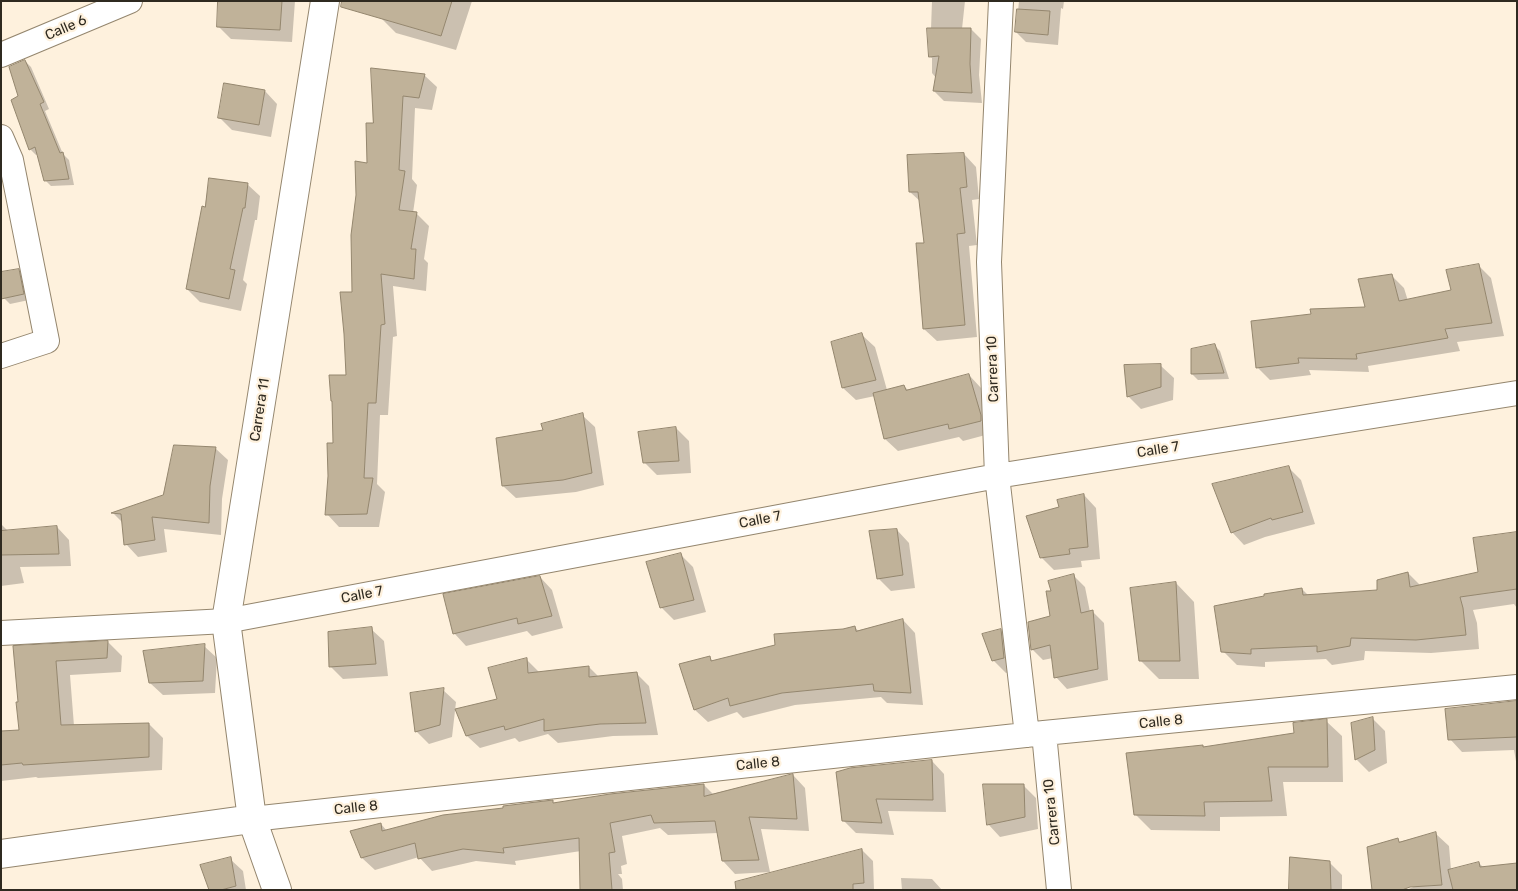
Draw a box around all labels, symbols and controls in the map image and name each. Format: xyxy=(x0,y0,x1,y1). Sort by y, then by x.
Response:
street label: Calle 6 xyxy=(43,12,89,44)
street label: Carrera 10 xyxy=(983,335,1003,403)
street label: Carrera 11 xyxy=(247,377,273,443)
street label: Calle 7 xyxy=(1136,438,1180,462)
street label: Calle 7 xyxy=(738,508,782,532)
street label: Calle 7 xyxy=(340,583,384,607)
street label: Calle 8 xyxy=(1138,711,1184,733)
street label: Calle 8 xyxy=(735,753,781,775)
street label: Carrera 10 xyxy=(1040,778,1064,846)
street label: Calle 8 xyxy=(333,797,379,819)

